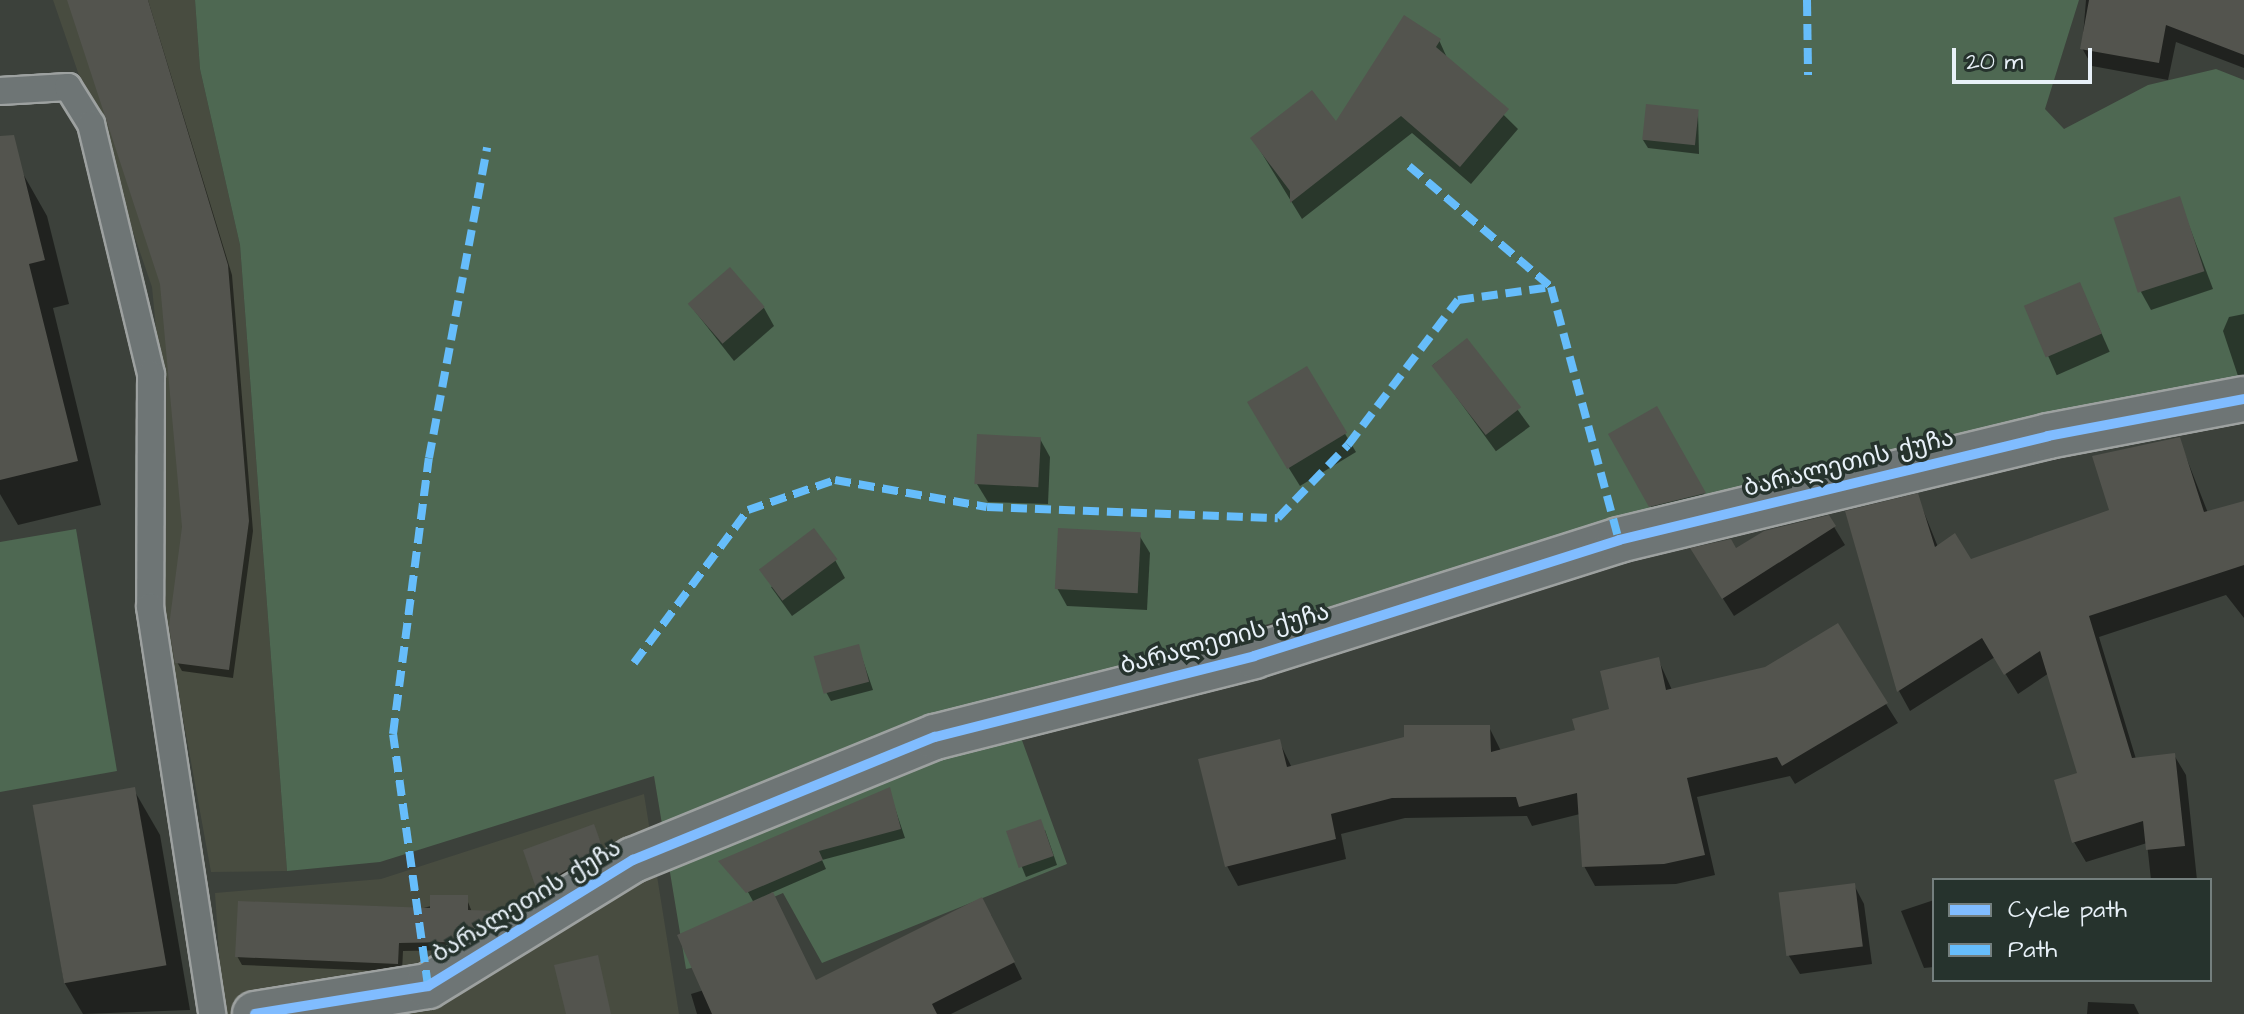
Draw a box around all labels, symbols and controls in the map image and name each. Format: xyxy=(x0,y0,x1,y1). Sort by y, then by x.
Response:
scale bar xyxy=(1956,32,2096,82)
text: 20 m xyxy=(1966,45,2023,79)
street label: ბარალეთის ქუჩა xyxy=(1741,424,1957,504)
street label: ბარალეთის ქუჩა xyxy=(1117,598,1333,682)
street label: ბარალეთის ქუჩა xyxy=(427,834,627,970)
legend xyxy=(1932,878,2212,982)
text: Cycle path xyxy=(2008,893,2127,927)
text: Path xyxy=(2008,933,2057,967)

